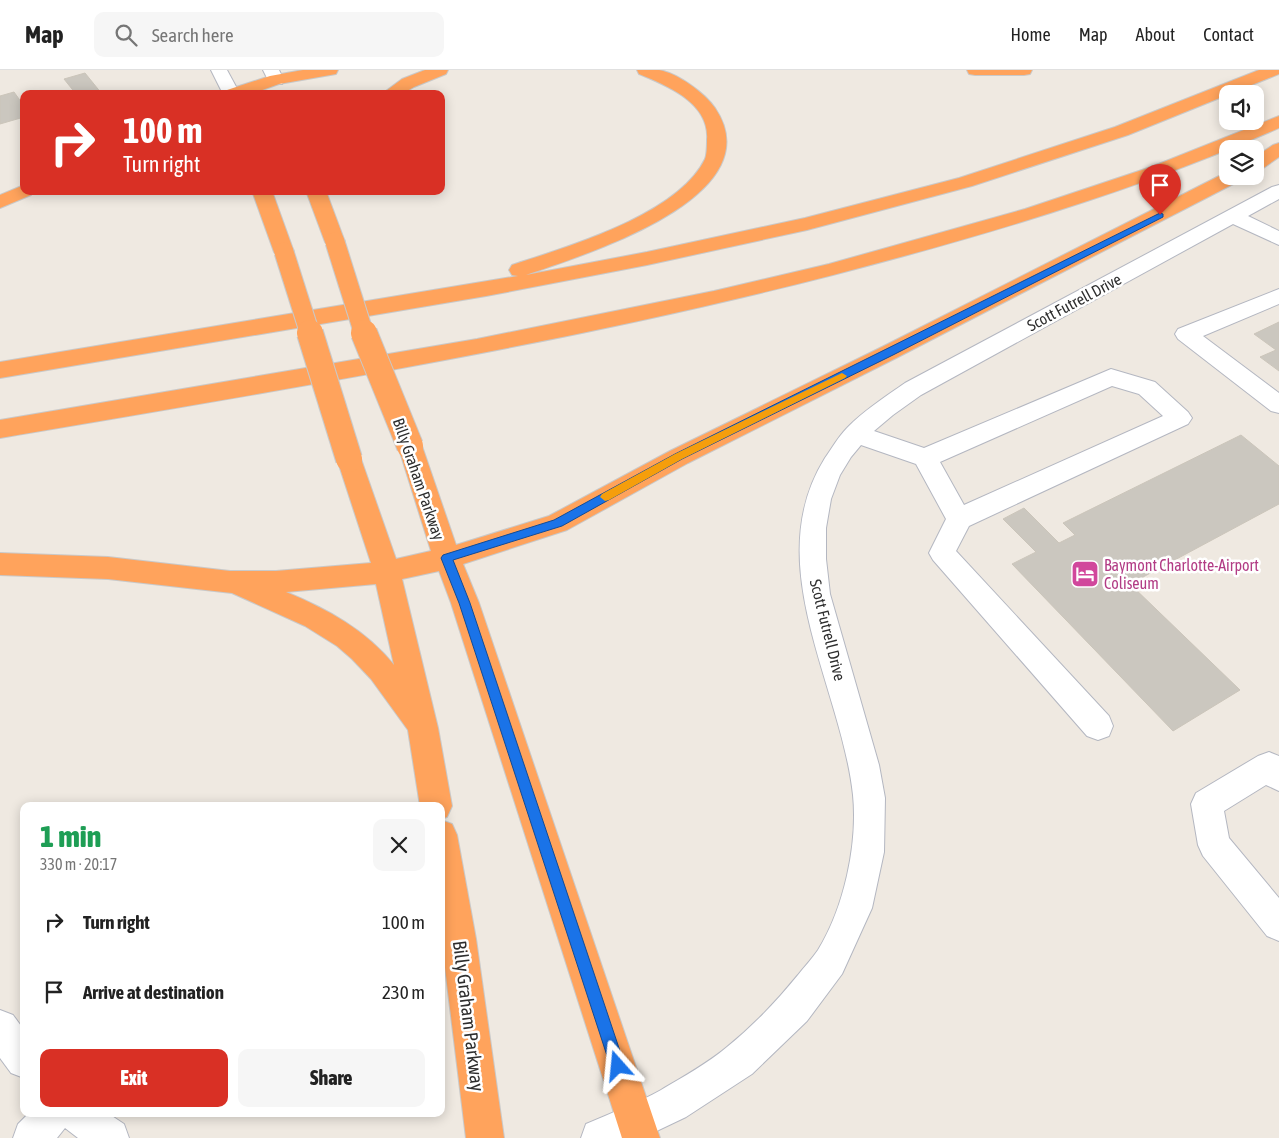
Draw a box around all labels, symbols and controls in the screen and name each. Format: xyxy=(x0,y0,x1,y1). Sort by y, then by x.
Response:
search box xyxy=(94,12,444,57)
text: Map xyxy=(25,21,64,48)
icon: search xyxy=(112,21,140,49)
text: Search here xyxy=(152,24,234,46)
text: Home xyxy=(1011,24,1051,45)
text: Map xyxy=(1079,24,1108,45)
text: About xyxy=(1136,24,1175,45)
text: Contact xyxy=(1203,24,1254,45)
map controls xyxy=(1219,85,1264,185)
button: sound xyxy=(1219,85,1264,130)
icon: right xyxy=(40,110,105,175)
text: 100 m xyxy=(123,110,202,150)
button: layers xyxy=(1219,140,1264,185)
text: Turn right xyxy=(123,151,200,177)
pin xyxy=(1139,164,1181,215)
icon: arrive xyxy=(1146,171,1174,199)
street label: Scott Futrell Drive xyxy=(1024,270,1124,334)
street label: Billy Graham Parkway xyxy=(389,416,448,543)
place label: Baymont Charlotte-Airport Coliseum xyxy=(1104,556,1259,592)
hotel icon: Baymont Charlotte-Airport Coliseum xyxy=(1070,559,1100,589)
street label: Scott Futrell Drive xyxy=(807,577,849,683)
text: 1 min xyxy=(40,819,101,853)
button: close xyxy=(373,819,425,871)
text: 330 m · 20:17 xyxy=(40,855,117,873)
icon: right xyxy=(40,908,68,936)
text: Turn right xyxy=(83,911,150,933)
text: 100 m xyxy=(382,911,425,933)
street label: Billy Graham Parkway xyxy=(449,939,489,1093)
icon: arrive xyxy=(40,978,68,1006)
text: Arrive at destination xyxy=(83,981,224,1003)
text: 230 m xyxy=(382,981,425,1003)
position arrow xyxy=(591,1039,643,1091)
button: Exit xyxy=(40,1049,228,1107)
button: Share xyxy=(238,1049,425,1107)

